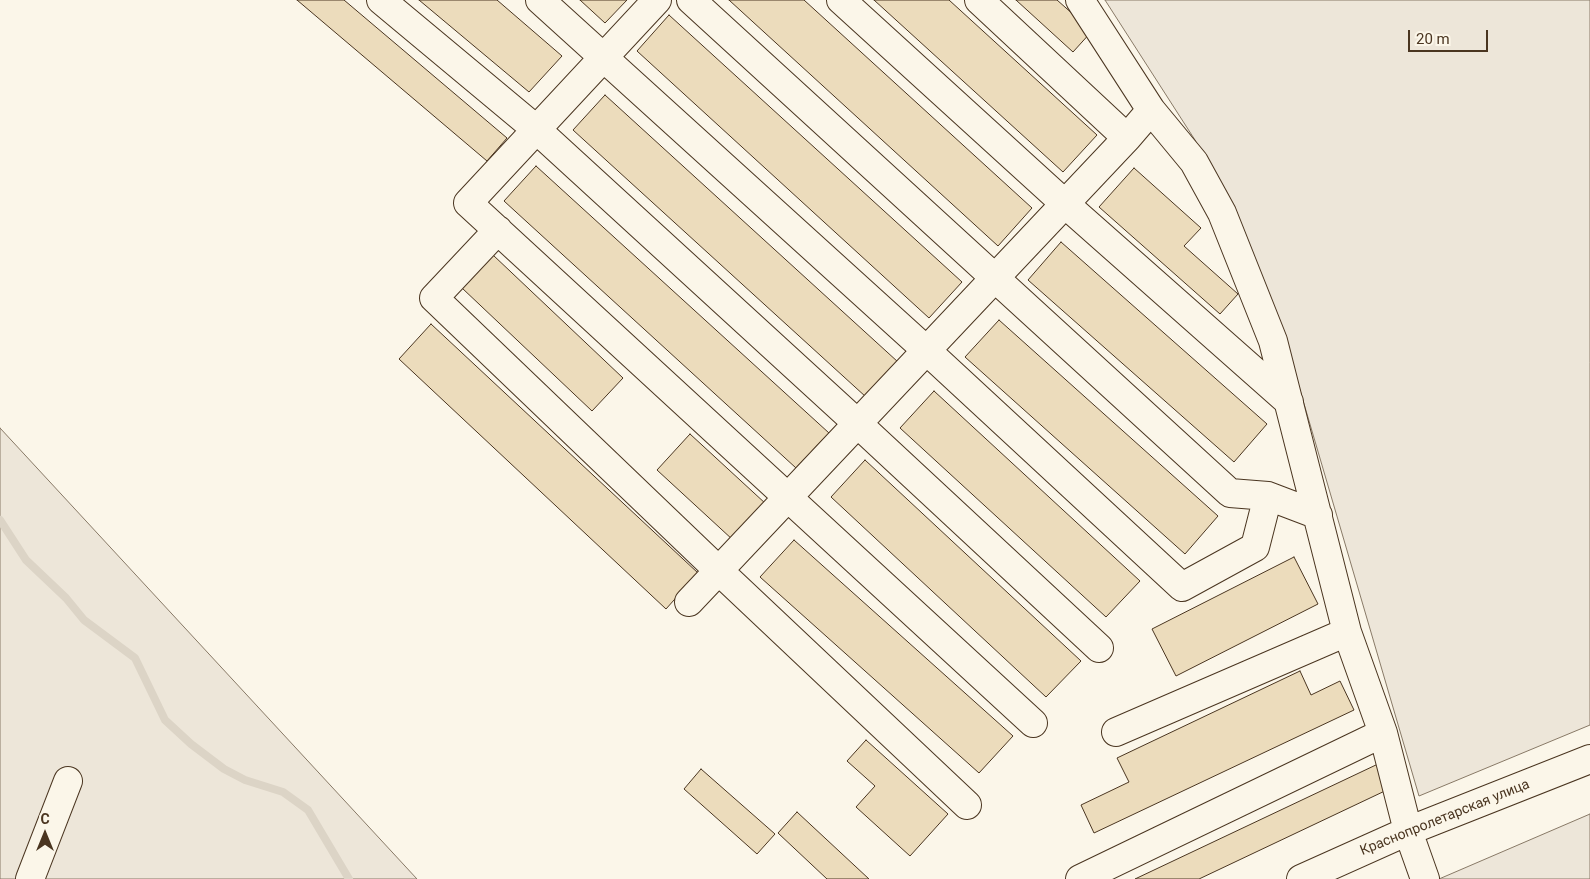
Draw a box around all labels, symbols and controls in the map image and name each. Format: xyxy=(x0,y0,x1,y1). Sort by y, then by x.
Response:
scale bar xyxy=(1410,20,1490,52)
text: 20 m xyxy=(1416,30,1450,48)
street label: Краснопролетарская улица xyxy=(1358,776,1532,860)
north arrow xyxy=(20,809,70,859)
text: С xyxy=(40,811,50,827)

